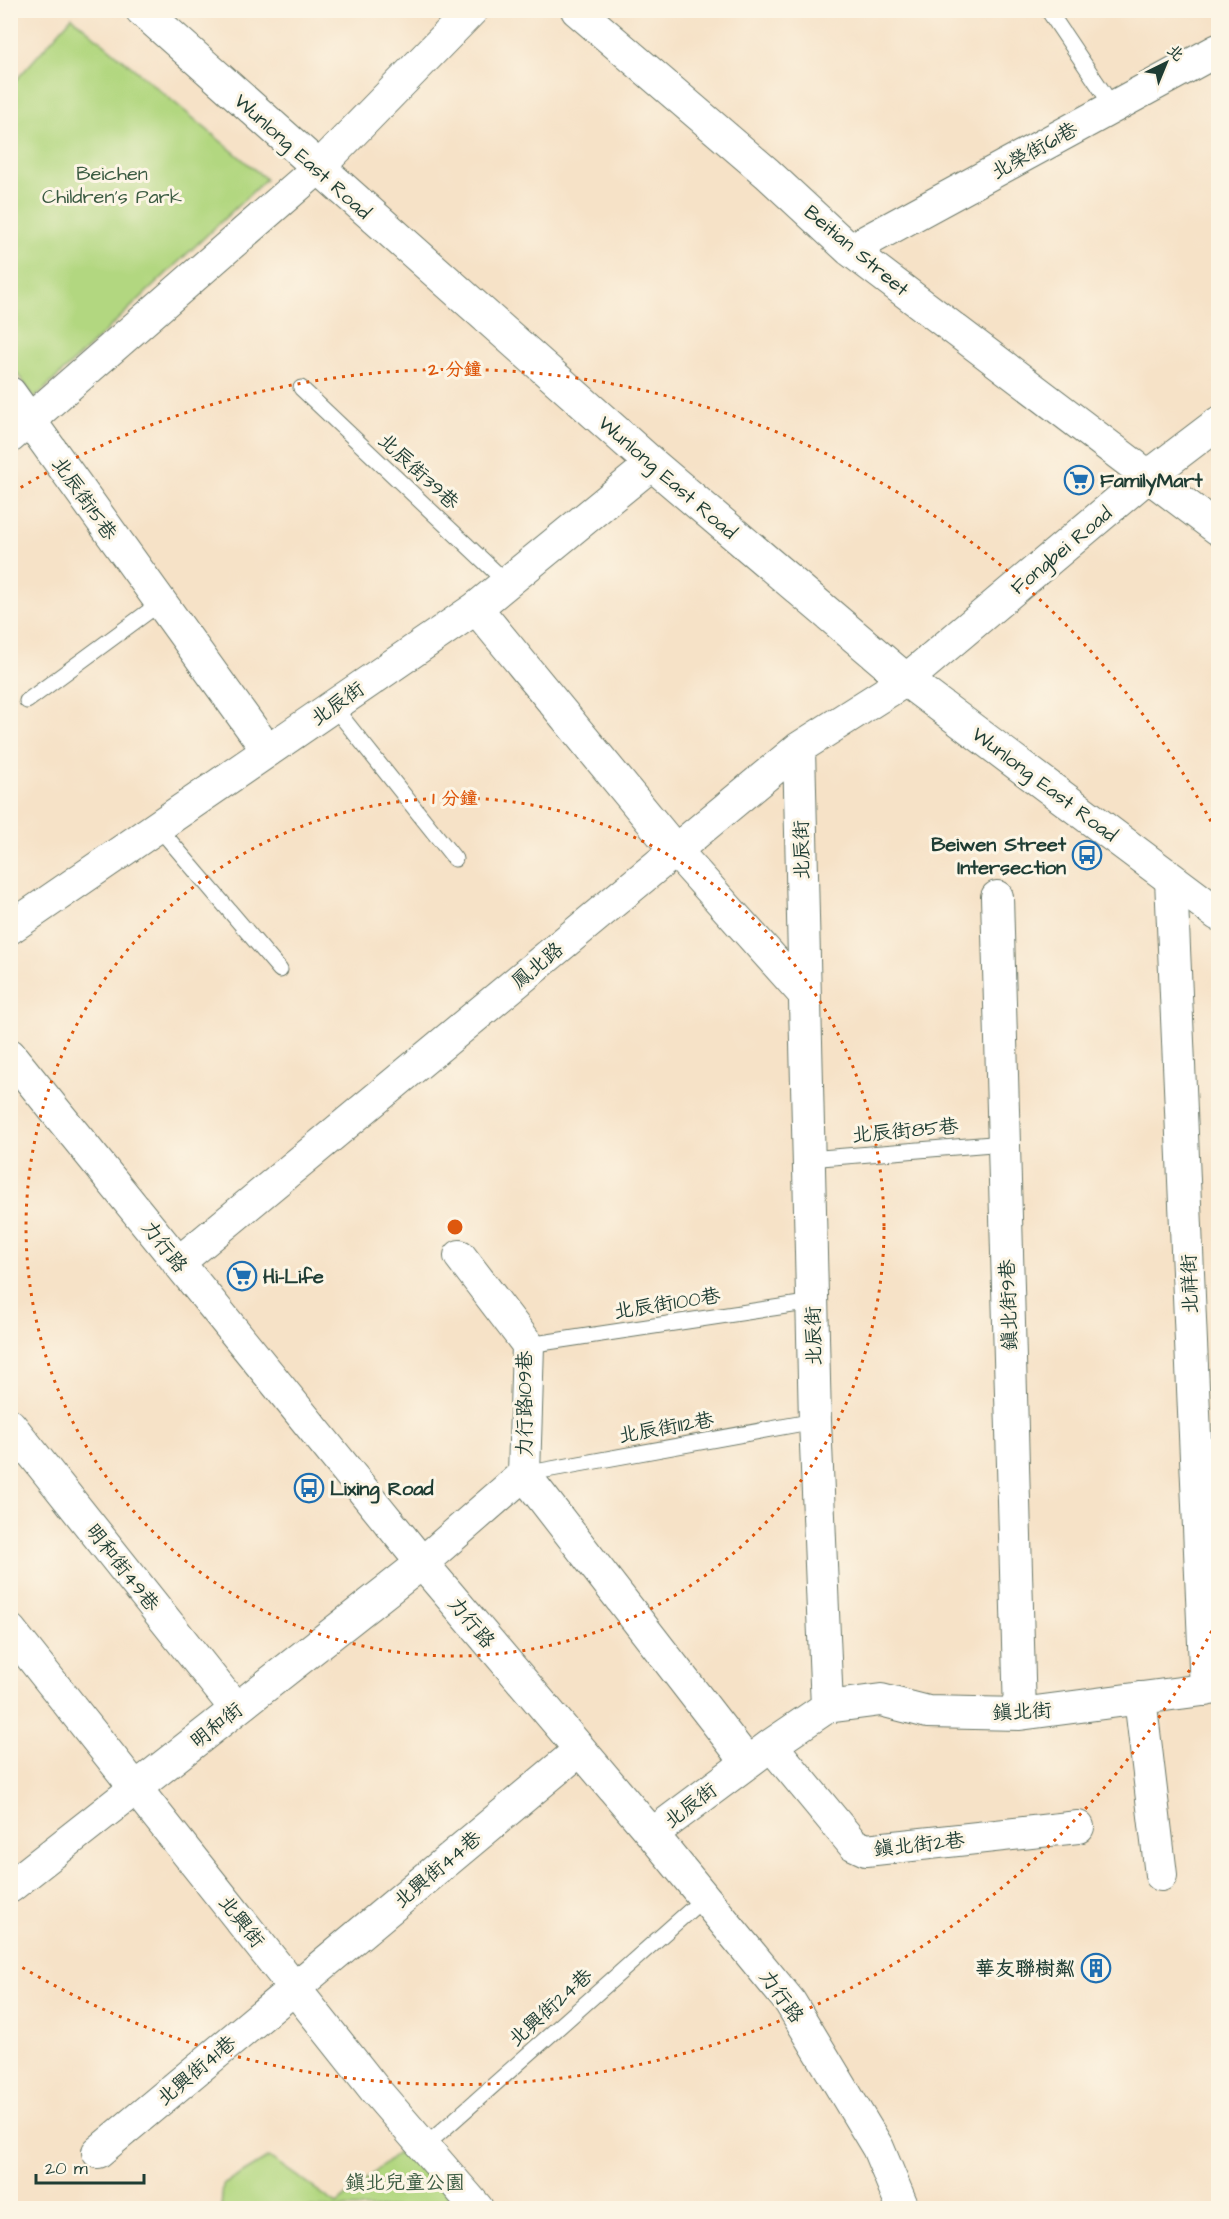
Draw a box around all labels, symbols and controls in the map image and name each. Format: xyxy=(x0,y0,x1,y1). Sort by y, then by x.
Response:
north arrow xyxy=(1136,33,1196,93)
text: 北 xyxy=(1162,39,1189,66)
street label: Wunlong East Road xyxy=(227,88,377,227)
street label: 北榮街61巷 xyxy=(986,115,1084,186)
park label: Beichen Children's Park xyxy=(42,160,182,211)
street label: Beitian Street xyxy=(798,199,915,303)
text: 2 分鐘 xyxy=(427,357,482,382)
street label: Wunlong East Road xyxy=(591,410,743,547)
street label: 北辰街39巷 xyxy=(372,427,466,517)
street label: 北辰街15巷 xyxy=(45,451,124,547)
supermarket icon: FamilyMart xyxy=(1063,464,1095,496)
place label: FamilyMart xyxy=(1100,467,1203,496)
street label: Fongbei Road xyxy=(1005,500,1119,602)
street label: 北辰街 xyxy=(305,675,370,732)
street label: Wunlong East Road xyxy=(965,721,1123,850)
text: 1 分鐘 xyxy=(432,786,478,811)
street label: 北辰街 xyxy=(787,820,817,880)
place label: Beiwen Street Intersection xyxy=(931,831,1067,882)
bus stop icon: Beiwen Street Intersection xyxy=(1071,839,1103,871)
street label: 鳳北路 xyxy=(506,935,570,996)
street label: 北辰街85巷 xyxy=(851,1112,961,1150)
street label: 力行路 xyxy=(135,1214,194,1280)
centre of rings xyxy=(445,1217,465,1237)
street label: 北祥街 xyxy=(1175,1253,1205,1314)
street label: 鎮北街9巷 xyxy=(993,1258,1025,1351)
supermarket icon: Hi-Life xyxy=(226,1260,258,1292)
place label: Hi-Life xyxy=(263,1263,324,1291)
street label: 北辰街100巷 xyxy=(612,1282,724,1326)
street label: 北辰街 xyxy=(799,1306,829,1366)
street label: 力行路109巷 xyxy=(511,1350,539,1457)
street label: 北辰街112巷 xyxy=(616,1406,717,1450)
bus stop icon: Lixing Road xyxy=(293,1472,325,1504)
place label: Lixing Road xyxy=(330,1475,434,1504)
street label: 明和街49巷 xyxy=(79,1518,166,1618)
street label: 力行路 xyxy=(441,1591,502,1655)
street label: 明和街 xyxy=(184,1696,249,1755)
street label: 鎮北街 xyxy=(991,1696,1053,1728)
street label: 北辰街 xyxy=(658,1777,723,1835)
street label: 北興街44巷 xyxy=(388,1824,488,1915)
street label: 鎮北街2巷 xyxy=(872,1826,967,1864)
street label: 北興街 xyxy=(212,1889,271,1954)
building icon: 華友聯樹粼 xyxy=(1080,1952,1112,1984)
place label: 華友聯樹粼 xyxy=(975,1955,1075,1983)
street label: 北興街24巷 xyxy=(502,1962,600,2053)
street label: 力行路 xyxy=(752,1964,811,2030)
street label: 北興街41巷 xyxy=(151,2028,243,2112)
scale bar xyxy=(36,2147,144,2185)
text: 20 m xyxy=(45,2156,88,2181)
park label: 鎮北兒童公園 xyxy=(345,2169,465,2197)

